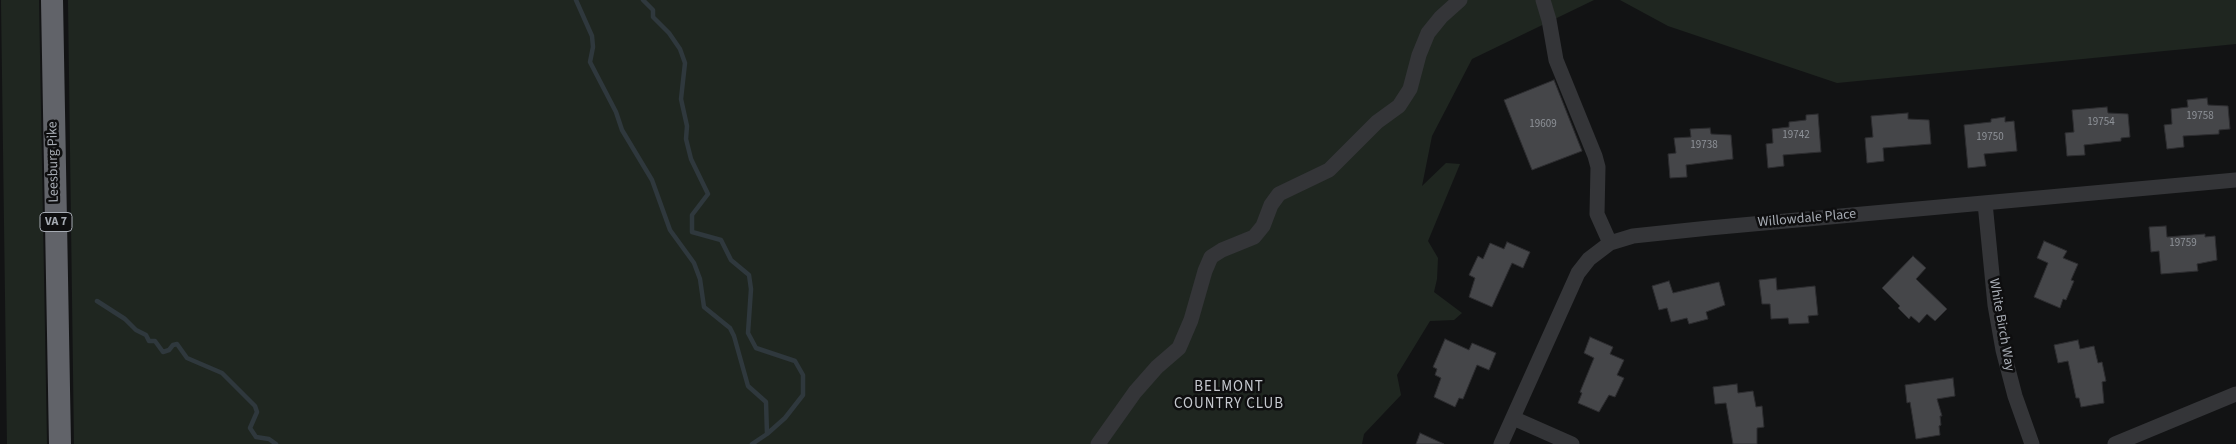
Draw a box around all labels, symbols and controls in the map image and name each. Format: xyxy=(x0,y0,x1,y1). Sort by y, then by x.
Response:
house number: 19758 xyxy=(2186,110,2214,124)
house number: 19754 xyxy=(2087,116,2115,130)
house number: 19609 xyxy=(1529,118,1557,132)
street label: Leesburg Pike xyxy=(45,121,63,203)
house number: 19742 xyxy=(1782,129,1810,143)
house number: 19750 xyxy=(1976,131,2004,145)
house number: 19738 xyxy=(1690,139,1718,153)
street label: Willowdale Place xyxy=(1757,206,1857,232)
road number: VA 7 xyxy=(40,212,72,232)
house number: 19759 xyxy=(2169,237,2197,251)
street label: White Birch Way xyxy=(1985,277,2017,373)
district label: BELMONT COUNTRY CLUB xyxy=(1172,379,1286,414)

